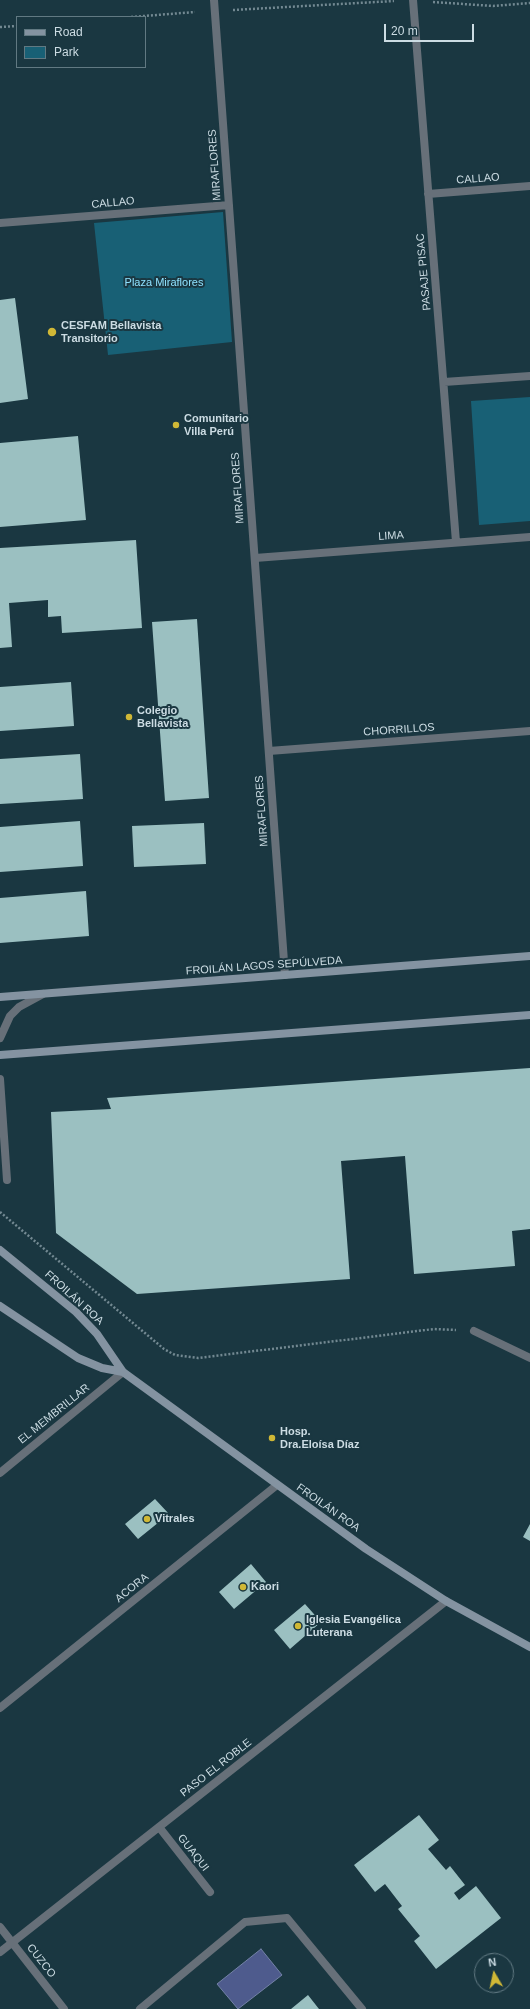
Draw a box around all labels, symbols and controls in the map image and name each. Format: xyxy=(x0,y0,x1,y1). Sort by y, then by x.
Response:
legend xyxy=(16,16,146,68)
scale bar xyxy=(386,16,476,42)
text: 20 m xyxy=(391,24,418,38)
text: Road xyxy=(54,25,83,39)
text: Park xyxy=(54,45,79,59)
street label: MIRAFLORES xyxy=(206,129,224,201)
street label: CALLAO xyxy=(456,171,500,187)
street label: CALLAO xyxy=(91,195,135,211)
street label: PASAJE PISAC xyxy=(414,233,434,311)
park label: Plaza Miraflores xyxy=(125,276,203,290)
place label: CESFAM Bellavista Transitorio xyxy=(61,319,161,345)
marker: CESFAM Bellavista Transitorio xyxy=(46,326,58,338)
place label: Comunitario Villa Perú xyxy=(184,412,249,438)
marker: Comunitario Villa Perú xyxy=(171,420,181,430)
street label: MIRAFLORES xyxy=(229,452,247,524)
street label: LIMA xyxy=(378,529,404,543)
place label: Colegio Bellavista xyxy=(137,704,188,730)
marker: Colegio Bellavista xyxy=(124,712,134,722)
street label: CHORRILLOS xyxy=(363,721,435,739)
street label: MIRAFLORES xyxy=(253,775,271,847)
street label: FROILÁN LAGOS SEPÚLVEDA xyxy=(185,954,343,978)
street label: FROILÁN ROA xyxy=(42,1268,106,1328)
street label: EL MEMBRILLAR xyxy=(16,1381,92,1447)
place label: Hosp. Dra.Eloísa Díaz xyxy=(280,1425,359,1451)
marker: Hosp. Dra.Eloísa Díaz xyxy=(267,1433,277,1443)
street label: FROILÁN ROA xyxy=(294,1481,362,1535)
place label: Vitrales xyxy=(155,1512,195,1526)
marker: Vitrales xyxy=(142,1514,152,1524)
street label: ACORA xyxy=(113,1571,151,1605)
place label: Kaori xyxy=(251,1580,279,1594)
marker: Kaori xyxy=(238,1582,248,1592)
place label: Iglesia Evangélica Luterana xyxy=(306,1613,401,1639)
marker: Iglesia Evangélica Luterana xyxy=(293,1621,303,1631)
street label: PASO EL ROBLE xyxy=(178,1736,254,1800)
street label: GUAQUI xyxy=(174,1832,212,1874)
street label: CUZCO xyxy=(24,1942,58,1980)
north arrow xyxy=(474,1953,514,1993)
text: N xyxy=(487,1956,497,1969)

